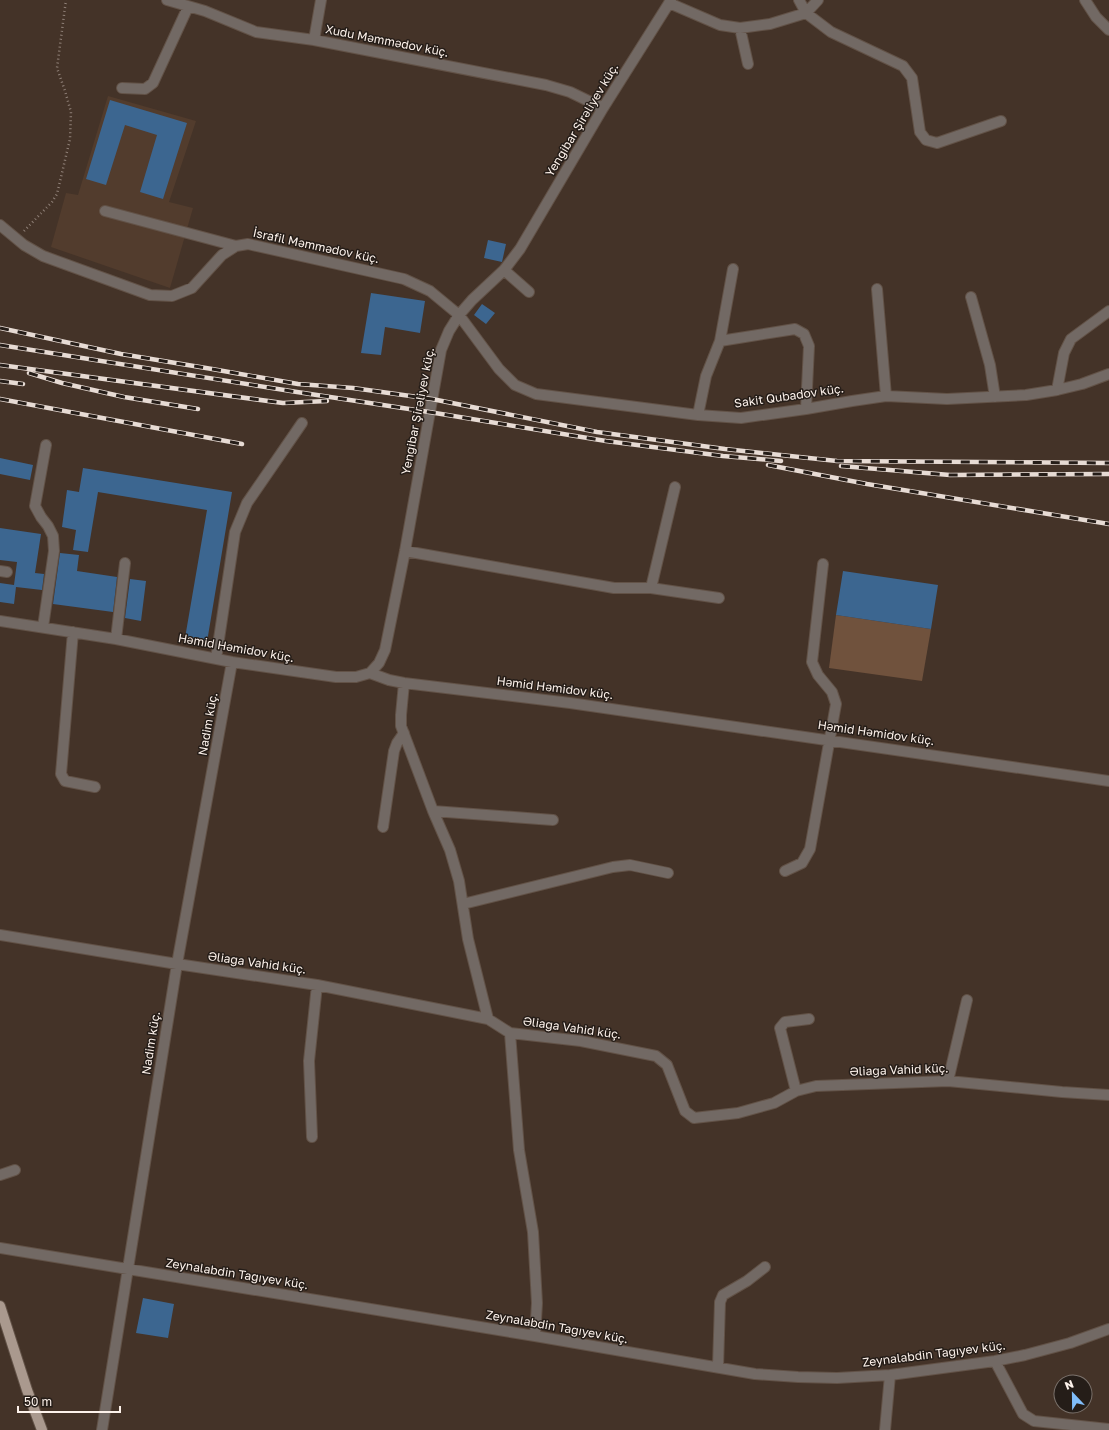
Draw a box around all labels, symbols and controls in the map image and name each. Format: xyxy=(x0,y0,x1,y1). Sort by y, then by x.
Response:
street label: Xudu Məmmədov küç. xyxy=(324,21,450,60)
street label: Yengibar Şirəliyev küç. xyxy=(542,60,621,179)
street label: İsrafil Məmmədov küç. xyxy=(252,225,381,266)
street label: Yengibar Şirəliyev küç. xyxy=(398,346,437,476)
street label: Sakit Qubadov küç. xyxy=(733,380,845,411)
street label: Həmid Həmidov küç. xyxy=(177,630,295,665)
street label: Həmid Həmidov küç. xyxy=(496,673,614,702)
street label: Nadim küç. xyxy=(195,691,220,757)
street label: Həmid Həmidov küç. xyxy=(817,717,935,748)
street label: Əliağa Vahid küç. xyxy=(207,948,307,977)
street label: Nadim küç. xyxy=(138,1010,163,1076)
street label: Əliağa Vahid küç. xyxy=(522,1013,622,1042)
street label: Əliağa Vahid küç. xyxy=(849,1060,949,1079)
street label: Zeynalabdin Tağıyev küç. xyxy=(165,1255,309,1292)
street label: Zeynalabdin Tağıyev küç. xyxy=(485,1307,629,1346)
street label: Zeynalabdin Tağıyev küç. xyxy=(861,1337,1006,1370)
north arrow xyxy=(1053,1374,1093,1414)
text: N xyxy=(1063,1377,1075,1392)
scale bar xyxy=(18,1388,120,1414)
text: 50 m xyxy=(24,1394,52,1409)

